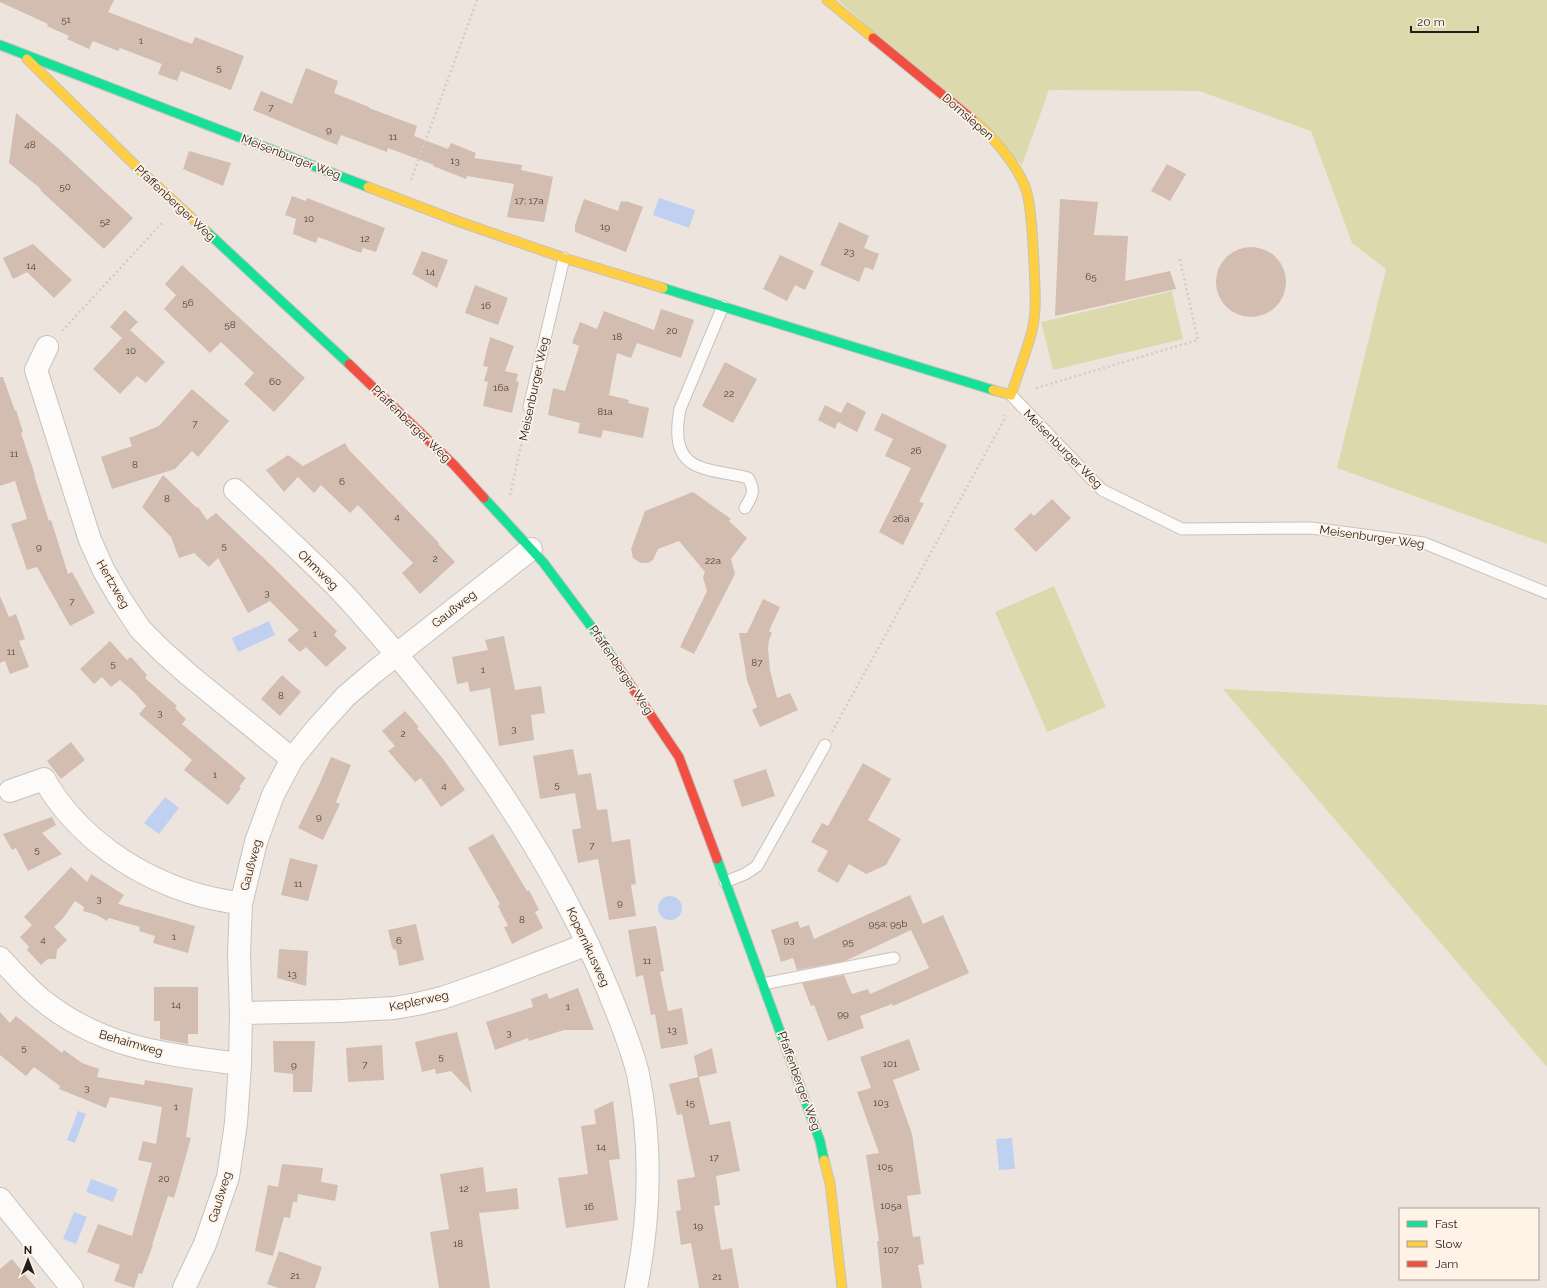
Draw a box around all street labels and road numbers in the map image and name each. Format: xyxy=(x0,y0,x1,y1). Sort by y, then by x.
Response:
street label: Dornsiepen xyxy=(939,91,997,143)
street label: Meisenburger Weg xyxy=(239,132,343,182)
street label: Pfaffenberger Weg xyxy=(132,162,218,244)
street label: Meisenburger Weg xyxy=(516,336,552,442)
street label: Pfaffenberger Weg xyxy=(369,383,453,465)
street label: Meisenburger Weg xyxy=(1021,407,1105,491)
street label: Meisenburger Weg xyxy=(1319,523,1425,551)
street label: Ohmweg xyxy=(295,547,341,593)
street label: Hertzweg xyxy=(93,557,133,611)
street label: Gaußweg xyxy=(429,587,479,631)
street label: Pfaffenberger Weg xyxy=(586,623,656,717)
street label: Gaußweg xyxy=(237,838,265,892)
street label: Kopernikusweg xyxy=(563,905,613,989)
street label: Keplerweg xyxy=(388,988,450,1014)
street label: Behaimweg xyxy=(97,1027,165,1059)
street label: Pfaffenberger Weg xyxy=(775,1030,823,1132)
street label: Gaußweg xyxy=(206,1170,234,1224)

